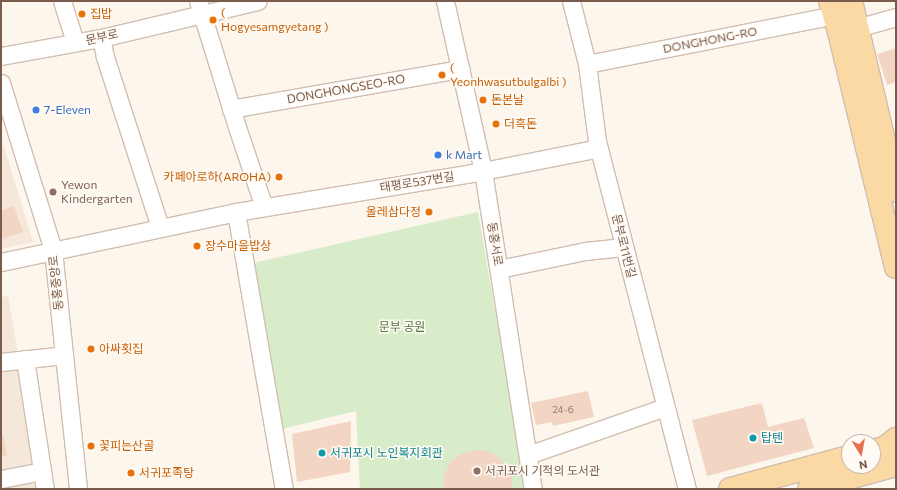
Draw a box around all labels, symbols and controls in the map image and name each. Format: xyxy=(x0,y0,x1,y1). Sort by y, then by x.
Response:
place label: ( Hogyesamgyetang ) xyxy=(221,6,328,34)
place label: 집밥 xyxy=(90,7,112,21)
marker: 집밥 xyxy=(77,9,87,19)
marker: ( Hogyesamgyetang ) xyxy=(208,15,218,25)
street label: DONGHONG-RO xyxy=(662,24,758,56)
street label: 문부로 xyxy=(84,26,120,48)
place label: ( Yeonhwasutbulgalbi ) xyxy=(450,61,566,89)
marker: ( Yeonhwasutbulgalbi ) xyxy=(437,70,447,80)
street label: DONGHONGSEO-RO xyxy=(286,72,406,106)
place label: 돈본날 xyxy=(491,93,524,107)
marker: 돈본날 xyxy=(478,95,488,105)
place label: 7-Eleven xyxy=(44,103,91,117)
marker: 7-Eleven xyxy=(31,105,41,115)
place label: 더흑돈 xyxy=(504,117,537,131)
marker: 더흑돈 xyxy=(491,119,501,129)
place label: k Mart xyxy=(446,148,482,162)
marker: k Mart xyxy=(433,150,443,160)
street label: 태평로537번길 xyxy=(379,169,455,195)
place label: 카페아로하(AROHA) xyxy=(163,170,271,184)
marker: 카페아로하(AROHA) xyxy=(274,172,284,182)
place label: Yewon Kindergarten xyxy=(61,178,133,206)
marker: Yewon Kindergarten xyxy=(48,187,58,197)
place label: 올레삼다정 xyxy=(366,205,421,219)
marker: 올레삼다정 xyxy=(424,207,434,217)
street label: 문부로11번길 xyxy=(609,213,639,279)
street label: 동홍서로 xyxy=(484,221,506,267)
place label: 장수마을밥상 xyxy=(205,239,271,253)
marker: 장수마을밥상 xyxy=(192,241,202,251)
street label: 동홍중앙로 xyxy=(46,255,66,311)
park label: 문부 공원 xyxy=(379,320,425,334)
place label: 아싸횟집 xyxy=(99,342,143,356)
marker: 아싸횟집 xyxy=(86,344,96,354)
house number: 24-6 xyxy=(552,404,574,416)
place label: 탑텐 xyxy=(761,431,783,445)
marker: 탑텐 xyxy=(748,433,758,443)
north arrow xyxy=(841,434,881,474)
place label: 꽃피는산골 xyxy=(99,439,154,453)
marker: 꽃피는산골 xyxy=(86,441,96,451)
place label: 서귀포시 노인복지회관 xyxy=(330,446,443,460)
marker: 서귀포시 노인복지회관 xyxy=(317,448,327,458)
text: N xyxy=(858,458,868,472)
place label: 서귀포시 기적의 도서관 xyxy=(485,464,600,478)
place label: 서귀포족탕 xyxy=(139,466,194,480)
marker: 서귀포시 기적의 도서관 xyxy=(472,466,482,476)
marker: 서귀포족탕 xyxy=(126,468,136,478)

